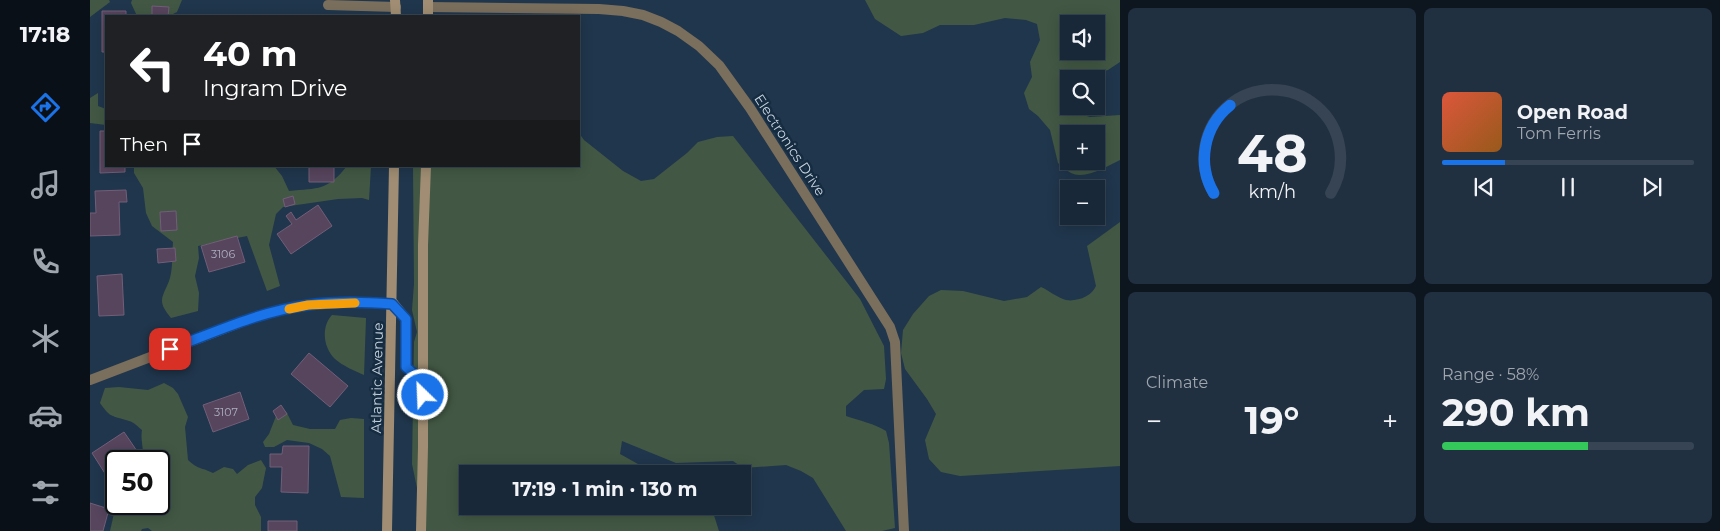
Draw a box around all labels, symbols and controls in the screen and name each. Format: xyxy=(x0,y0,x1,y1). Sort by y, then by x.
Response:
map controls xyxy=(1060,15,1105,225)
button: sound xyxy=(1060,15,1105,60)
text: 17:18 xyxy=(20,21,70,48)
text: 40 m xyxy=(203,32,298,75)
icon: left xyxy=(120,35,185,100)
button: search xyxy=(1060,70,1105,115)
text: Ingram Drive xyxy=(203,75,347,102)
icon: directions xyxy=(28,90,63,125)
street label: Electronics Drive xyxy=(750,91,830,199)
text: Open Road xyxy=(1517,101,1628,124)
text: 48 xyxy=(1237,122,1307,185)
text: Tom Ferris xyxy=(1517,124,1601,143)
button: + xyxy=(1060,125,1105,170)
icon: arrive xyxy=(178,130,206,158)
text: Then xyxy=(120,133,168,156)
icon: music xyxy=(28,167,63,202)
icon: previous xyxy=(1470,173,1498,201)
icon: pause xyxy=(1554,173,1582,201)
icon: next xyxy=(1638,173,1666,201)
button: − xyxy=(1060,180,1105,225)
text: km/h xyxy=(1248,181,1296,202)
icon: phone xyxy=(28,244,63,279)
house number: 3106 xyxy=(211,247,235,261)
icon: climate xyxy=(28,321,63,356)
street label: Atlantic Avenue xyxy=(367,322,387,434)
pin xyxy=(149,328,191,370)
icon: arrive xyxy=(156,335,184,363)
text: Range · 58% xyxy=(1442,365,1539,384)
position arrow xyxy=(396,368,448,420)
text: Climate xyxy=(1146,373,1208,392)
text: 290 km xyxy=(1442,389,1590,436)
text: 19° xyxy=(1245,397,1300,444)
icon: car xyxy=(28,398,63,433)
text: − xyxy=(1146,404,1162,438)
text: + xyxy=(1382,404,1398,438)
house number: 3107 xyxy=(214,405,238,419)
speed limit sign: 50 xyxy=(105,450,170,515)
icon: filters xyxy=(28,475,63,510)
text: 17:19 · 1 min · 130 m xyxy=(513,478,697,501)

